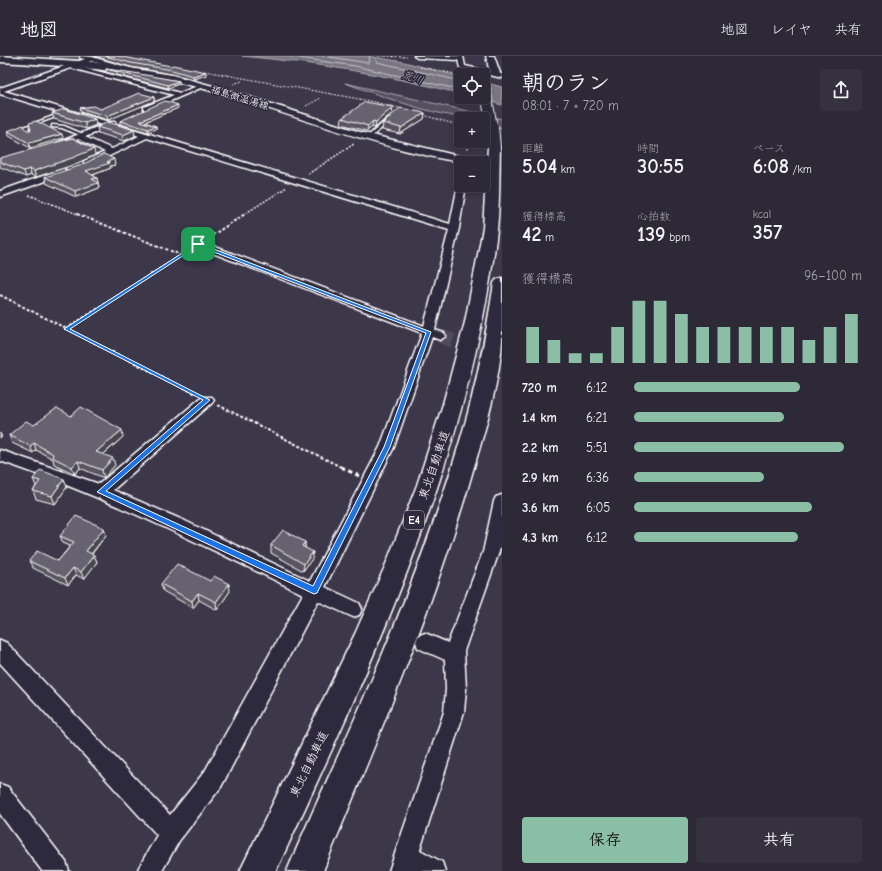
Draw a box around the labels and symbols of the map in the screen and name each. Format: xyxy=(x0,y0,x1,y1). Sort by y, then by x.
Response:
water label: 荒川 xyxy=(400,68,425,87)
street label: 福島微温湯線 xyxy=(209,83,270,112)
pin xyxy=(181,227,215,261)
street label: 東北自動車道 xyxy=(416,429,452,501)
road number: E4 xyxy=(404,511,424,529)
street label: 東北自動車道 xyxy=(287,729,331,799)

